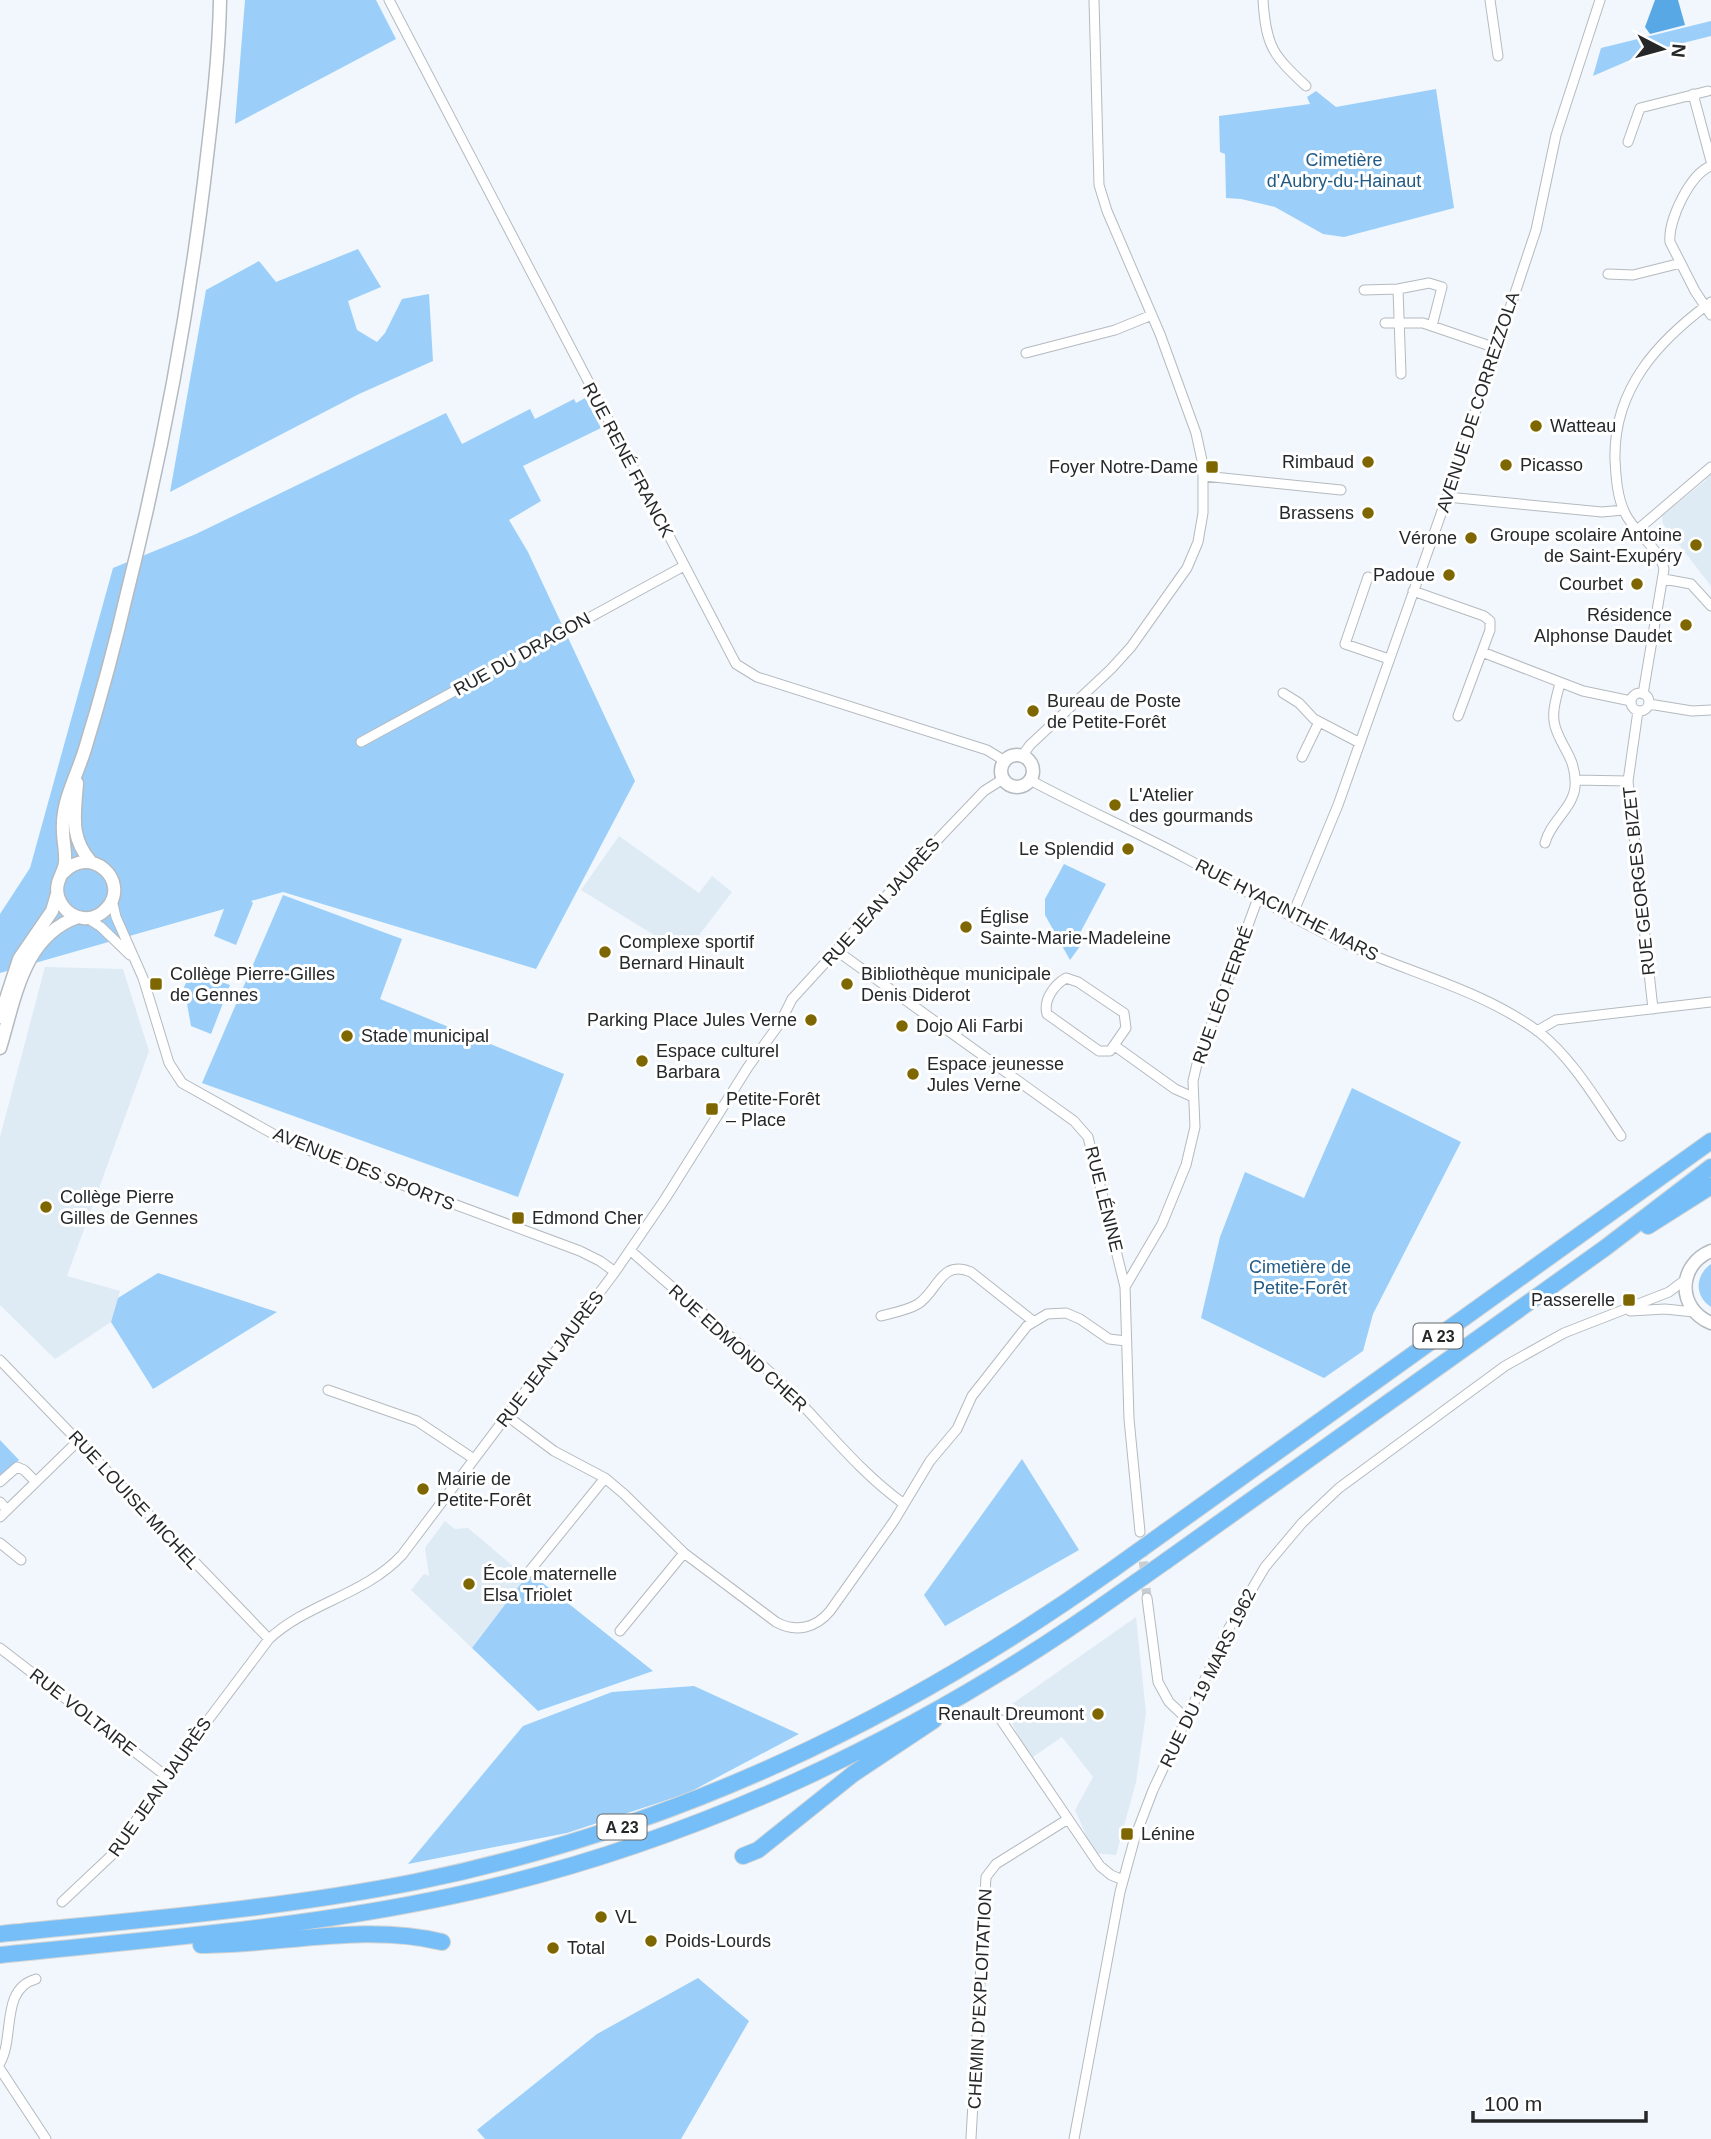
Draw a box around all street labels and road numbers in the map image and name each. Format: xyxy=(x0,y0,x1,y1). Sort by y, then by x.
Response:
street label: AVENUE DE CORREZZOLA xyxy=(1433,289,1523,515)
street label: RUE RENÉ FRANCK xyxy=(579,379,677,541)
street label: RUE DU DRAGON xyxy=(450,608,594,700)
street label: RUE GEORGES BIZET xyxy=(1619,785,1659,977)
street label: RUE JEAN JAURÈS xyxy=(818,834,944,970)
street label: RUE HYACINTHE MARS xyxy=(1192,855,1382,965)
street label: RUE LÉO FERRÉ xyxy=(1189,923,1257,1067)
street label: AVENUE DES SPORTS xyxy=(271,1124,457,1214)
street label: RUE LÉNINE xyxy=(1081,1144,1127,1254)
street label: RUE EDMOND CHER xyxy=(665,1281,811,1415)
street label: RUE JEAN JAURÈS xyxy=(492,1287,608,1431)
road number: A 23 xyxy=(1414,1324,1462,1348)
street label: RUE LOUISE MICHEL xyxy=(65,1427,203,1573)
street label: RUE DU 19 MARS 1962 xyxy=(1156,1585,1260,1771)
street label: RUE VOLTAIRE xyxy=(26,1664,140,1760)
street label: RUE JEAN JAURÈS xyxy=(104,1714,216,1860)
road number: A 23 xyxy=(598,1814,646,1840)
street label: CHEMIN D'EXPLOITATION xyxy=(964,1888,996,2110)

